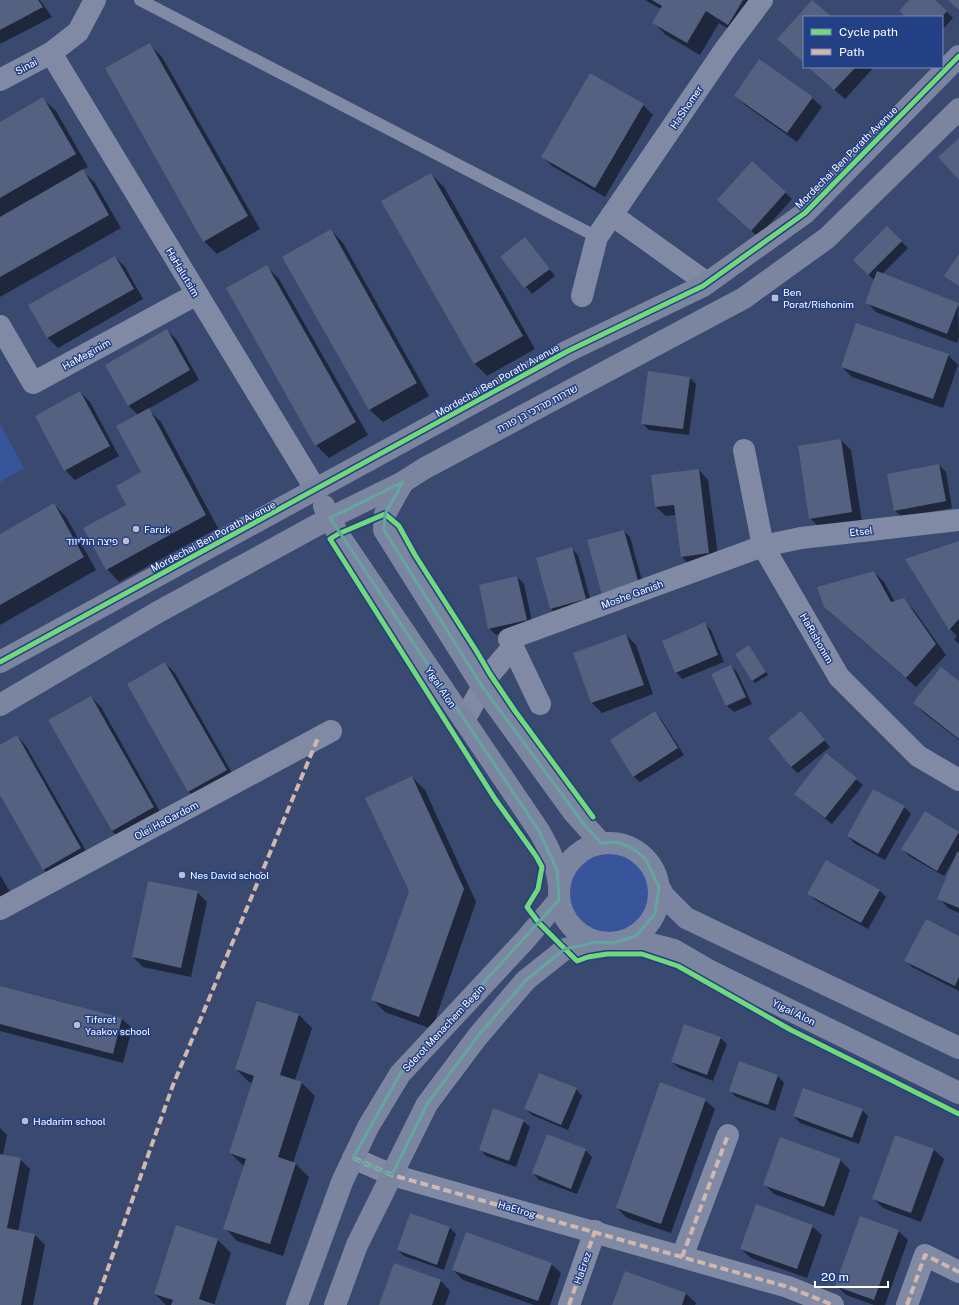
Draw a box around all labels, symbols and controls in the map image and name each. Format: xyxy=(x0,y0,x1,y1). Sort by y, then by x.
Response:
legend xyxy=(803,16,943,68)
text: Cycle path xyxy=(839,25,898,39)
text: Path xyxy=(839,45,865,59)
street label: Sinai xyxy=(13,55,39,77)
street label: HaShomer xyxy=(667,83,705,131)
street label: Mordechai Ben Porath Avenue xyxy=(792,103,900,211)
street label: HaHalutsim xyxy=(164,245,202,299)
place label: Ben Porat/Rishonim xyxy=(783,286,854,310)
marker: Ben Porat/Rishonim xyxy=(770,293,780,303)
street label: HaMeginim xyxy=(60,336,112,372)
street label: Mordechai Ben Porath Avenue xyxy=(433,341,561,419)
street label: שדרות מרדכי בן פורת xyxy=(495,382,579,434)
street label: Mordechai Ben Porath Avenue xyxy=(149,498,278,574)
place label: Faruk xyxy=(144,523,171,535)
marker: Faruk xyxy=(131,524,141,534)
street label: Etsel xyxy=(849,524,873,538)
place label: פיצה הוליווד xyxy=(66,535,118,547)
marker: פיצה הוליווד xyxy=(121,536,131,546)
street label: Moshe Ganish xyxy=(599,577,665,611)
street label: HaRishonim xyxy=(798,611,836,665)
street label: Yigal Alon xyxy=(423,664,459,710)
street label: Olei HaGardom xyxy=(132,798,200,842)
place label: Nes David school xyxy=(190,869,269,881)
marker: Nes David school xyxy=(177,870,187,880)
street label: Sderot Menachem Begin xyxy=(400,982,487,1074)
street label: Yigal Alon xyxy=(770,996,818,1028)
place label: Tiferet Yaakov school xyxy=(85,1013,150,1037)
marker: Tiferet Yaakov school xyxy=(72,1020,82,1030)
place label: Hadarim school xyxy=(33,1115,106,1127)
marker: Hadarim school xyxy=(20,1116,30,1126)
street label: HaEtrog xyxy=(497,1198,537,1220)
street label: HaErez xyxy=(571,1250,593,1286)
scale bar xyxy=(815,1263,888,1289)
text: 20 m xyxy=(821,1270,849,1284)

